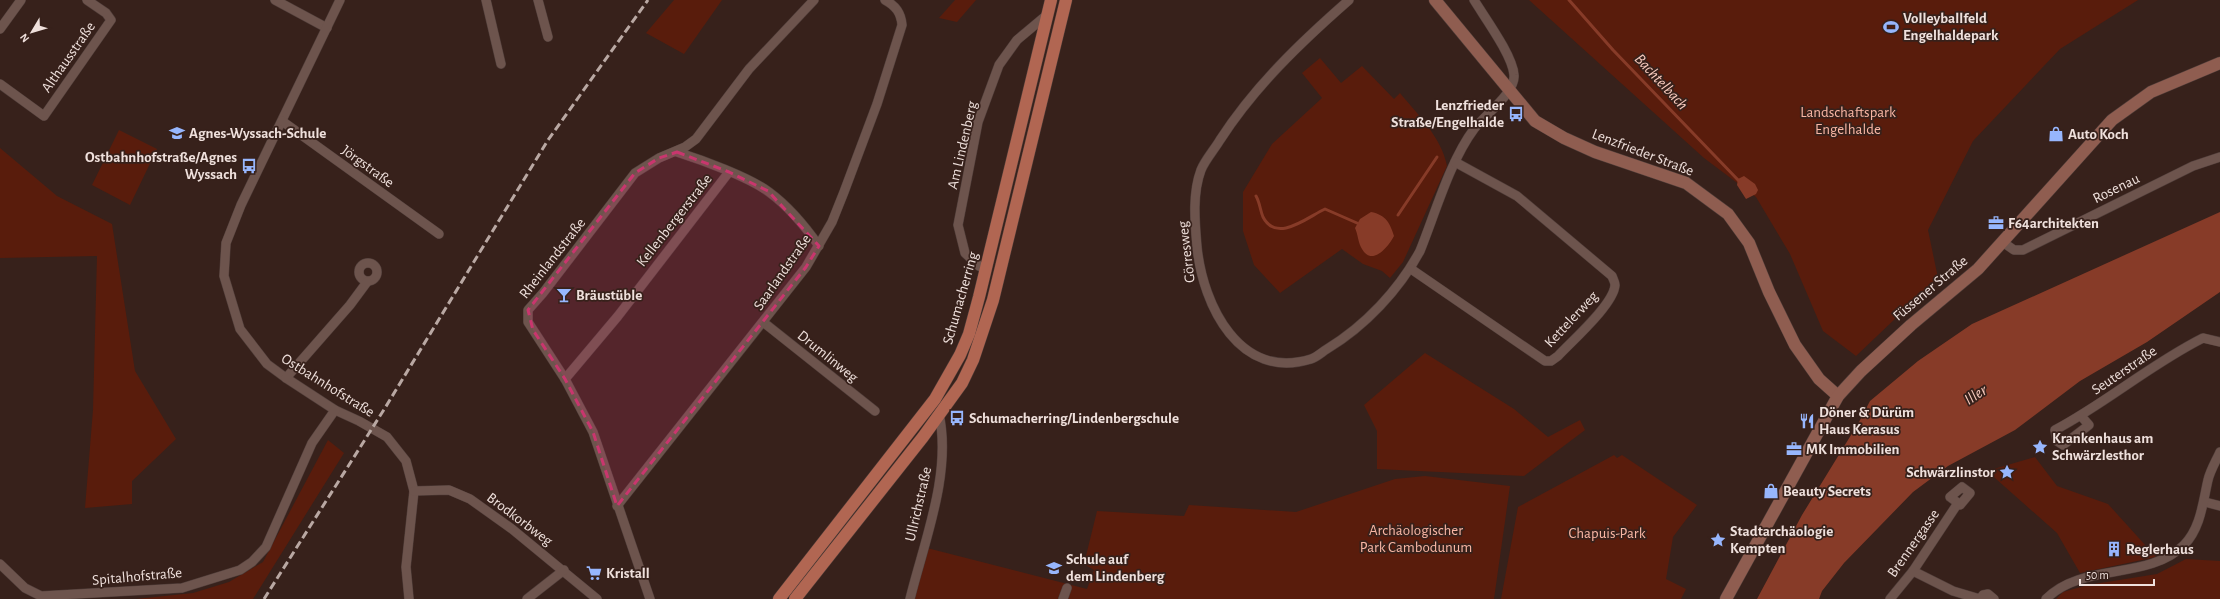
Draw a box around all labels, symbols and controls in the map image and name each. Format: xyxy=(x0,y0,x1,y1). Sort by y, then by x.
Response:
place label: Volleyballfeld Engelhaldepark xyxy=(1903,11,1999,43)
north arrow xyxy=(12,12,52,52)
sports icon: Volleyballfeld Engelhaldepark xyxy=(1882,18,1900,36)
street label: Althausstraße xyxy=(39,19,98,95)
text: N xyxy=(18,31,31,44)
water label: Bachtelbach xyxy=(1632,51,1691,113)
place label: Lenzfrieder Straße/Engelhalde xyxy=(1391,98,1505,130)
street label: Am Lindenberg xyxy=(945,99,980,191)
bus stop icon: Lenzfrieder Straße/Engelhalde xyxy=(1507,105,1525,123)
park label: Landschaftspark Engelhalde xyxy=(1800,105,1896,137)
school or university icon: Agnes-Wyssach-Schule xyxy=(168,124,186,142)
shop icon: Auto Koch xyxy=(2047,125,2065,143)
place label: Agnes-Wyssach-Schule xyxy=(189,126,326,141)
street label: Lenzfrieder Straße xyxy=(1590,126,1696,179)
place label: Auto Koch xyxy=(2068,127,2129,142)
street label: Jörgstraße xyxy=(339,142,397,190)
place label: Ostbahnhofstraße/Agnes Wyssach xyxy=(85,150,237,182)
bus stop icon: Ostbahnhofstraße/Agnes Wyssach xyxy=(240,157,258,175)
street label: Kellenbergerstraße xyxy=(634,171,715,269)
street label: Rosenau xyxy=(2090,171,2142,206)
office icon: F64architekten xyxy=(1987,214,2005,232)
street label: Rheinlandstraße xyxy=(516,215,588,301)
place label: F64architekten xyxy=(2008,216,2099,231)
street label: Görresweg xyxy=(1175,220,1198,284)
street label: Saarlandstraße xyxy=(751,232,814,313)
street label: Schumacherring xyxy=(940,249,981,346)
street label: Füssener Straße xyxy=(1890,253,1971,324)
bar icon: Bräustüble xyxy=(555,286,573,304)
place label: Bräustüble xyxy=(576,288,642,303)
street label: Kettelerweg xyxy=(1542,288,1601,350)
street label: Drumlinweg xyxy=(795,328,861,386)
street label: Seuterstraße xyxy=(2089,343,2160,398)
street label: Ostbahnhofstraße xyxy=(279,351,377,420)
water label: Iller xyxy=(1961,381,1990,408)
place label: Döner & Dürüm Haus Kerasus xyxy=(1819,405,1914,437)
bus stop icon: Schumacherring/Lindenbergschule xyxy=(948,409,966,427)
place label: Schumacherring/Lindenbergschule xyxy=(969,411,1179,426)
restaurant icon: Döner & Dürüm Haus Kerasus xyxy=(1798,412,1816,430)
place label: Krankenhaus am Schwärzlesthor xyxy=(2052,431,2153,463)
place icon: Krankenhaus am Schwärzlesthor xyxy=(2031,438,2049,456)
office icon: MK Immobilien xyxy=(1785,440,1803,458)
place label: MK Immobilien xyxy=(1806,442,1900,457)
place icon: Schwärzlinstor xyxy=(1998,463,2016,481)
street label: Ullrichstraße xyxy=(903,465,934,543)
place label: Schwärzlinstor xyxy=(1906,465,1996,480)
shop icon: Beauty Secrets xyxy=(1762,482,1780,500)
place label: Beauty Secrets xyxy=(1783,484,1871,499)
street label: Brodkorbweg xyxy=(484,490,556,549)
street label: Brennergasse xyxy=(1885,507,1942,580)
park label: Archäologischer Park Cambodunum xyxy=(1360,523,1472,555)
place label: Stadtarchäologie Kempten xyxy=(1730,524,1833,556)
park label: Chapuis-Park xyxy=(1568,526,1646,541)
place icon: Stadtarchäologie Kempten xyxy=(1709,531,1727,549)
building icon: Reglerhaus xyxy=(2105,540,2123,558)
place label: Reglerhaus xyxy=(2126,542,2194,557)
place label: Schule auf dem Lindenberg xyxy=(1066,552,1165,584)
school or university icon: Schule auf dem Lindenberg xyxy=(1045,559,1063,577)
scale bar xyxy=(2080,561,2154,587)
supermarket icon: Kristall xyxy=(585,564,603,582)
street label: Spitalhofstraße xyxy=(91,565,183,588)
place label: Kristall xyxy=(606,566,650,581)
text: 50 m xyxy=(2086,569,2109,581)

